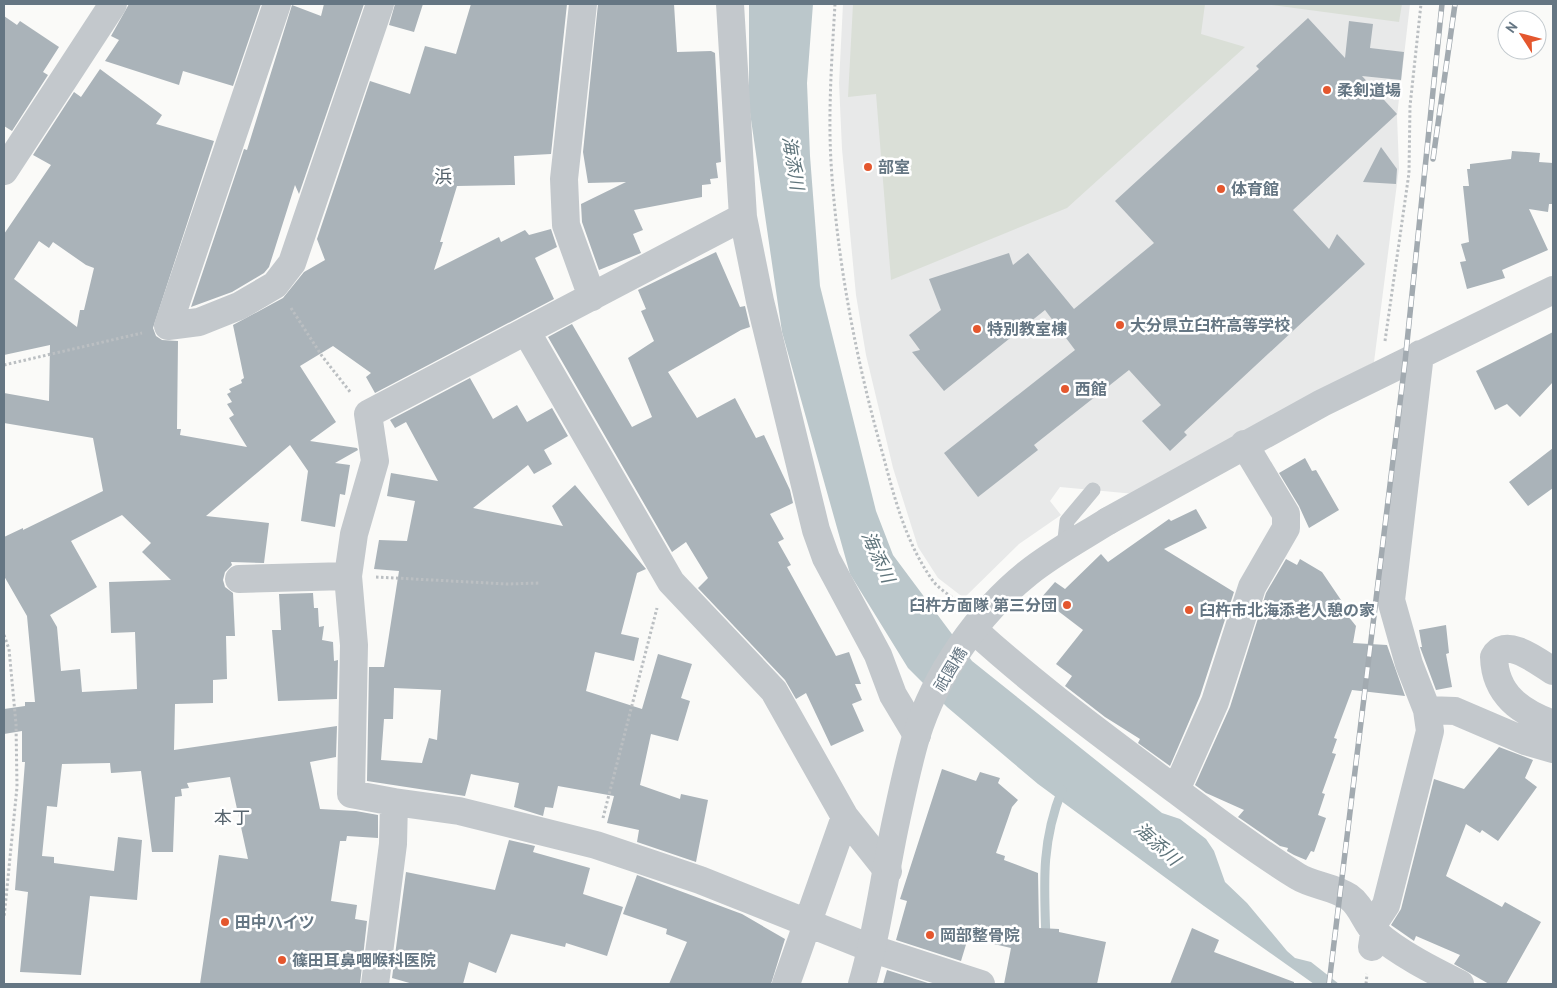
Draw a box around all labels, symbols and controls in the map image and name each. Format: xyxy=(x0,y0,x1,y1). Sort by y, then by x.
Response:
north arrow xyxy=(1497,10,1547,60)
text: N xyxy=(1501,18,1521,36)
place label: 柔剣道場 xyxy=(1337,80,1401,100)
marker: 柔剣道場 xyxy=(1321,84,1333,96)
water label: 海添川 xyxy=(778,134,809,193)
place label: 部室 xyxy=(878,157,910,177)
marker: 部室 xyxy=(862,161,874,173)
district label: 浜 xyxy=(434,165,452,188)
place label: 体育館 xyxy=(1231,179,1279,199)
marker: 体育館 xyxy=(1215,183,1227,195)
place label: 大分県立臼杵高等学校 xyxy=(1130,315,1290,335)
place label: 特別教室棟 xyxy=(987,319,1067,339)
marker: 大分県立臼杵高等学校 xyxy=(1114,319,1126,331)
marker: 特別教室棟 xyxy=(971,323,983,335)
place label: 西館 xyxy=(1075,379,1107,399)
marker: 西館 xyxy=(1059,383,1071,395)
water label: 海添川 xyxy=(857,527,901,588)
place label: 臼杵方面隊 第三分団 xyxy=(909,595,1057,615)
marker: 臼杵方面隊 第三分団 xyxy=(1061,599,1073,611)
place label: 臼杵市北海添老人憩の家 xyxy=(1199,600,1375,620)
marker: 臼杵市北海添老人憩の家 xyxy=(1183,604,1195,616)
street label: 祇園橋 xyxy=(929,643,971,695)
district label: 本丁 xyxy=(214,806,250,829)
water label: 海添川 xyxy=(1130,817,1187,872)
place label: 田中ハイツ xyxy=(235,912,315,932)
marker: 田中ハイツ xyxy=(219,916,231,928)
place label: 岡部整骨院 xyxy=(940,925,1020,945)
marker: 岡部整骨院 xyxy=(924,929,936,941)
place label: 篠田耳鼻咽喉科医院 xyxy=(292,950,436,970)
marker: 篠田耳鼻咽喉科医院 xyxy=(276,954,288,966)

